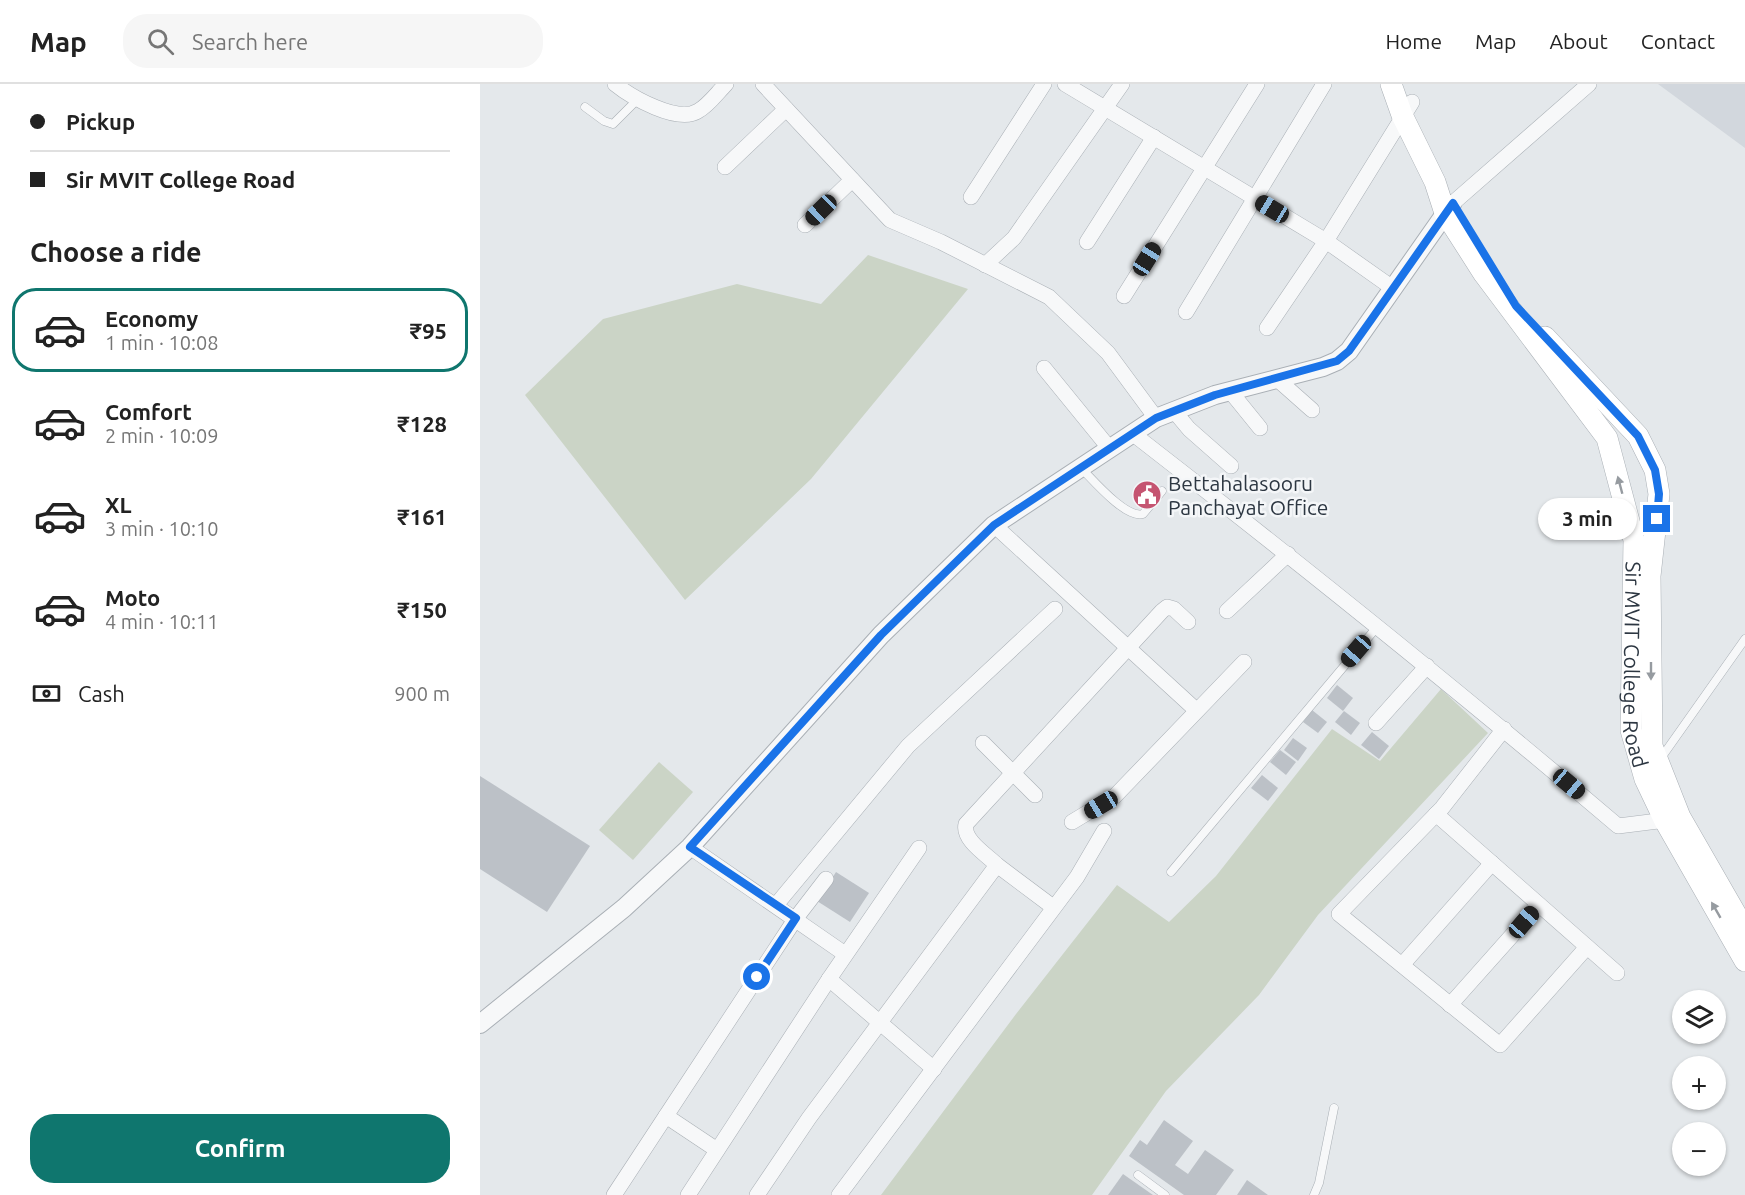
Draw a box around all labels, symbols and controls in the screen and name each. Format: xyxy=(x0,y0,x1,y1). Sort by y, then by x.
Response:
search box xyxy=(123,14,543,68)
icon: search xyxy=(144,25,177,58)
text: Map xyxy=(30,26,87,57)
text: Search here xyxy=(192,29,308,54)
text: Home xyxy=(1385,29,1442,53)
text: Map xyxy=(1475,29,1516,53)
text: About xyxy=(1549,29,1608,53)
text: Contact xyxy=(1641,29,1715,53)
text: Pickup xyxy=(66,109,135,134)
text: Sir MVIT College Road xyxy=(66,167,295,192)
car xyxy=(802,191,840,229)
car xyxy=(1252,192,1292,226)
text: Choose a ride xyxy=(30,237,202,267)
car xyxy=(1130,239,1164,279)
icon: car xyxy=(33,303,87,357)
text: Economy xyxy=(105,306,198,331)
text: ₹95 xyxy=(410,318,447,343)
text: 1 min · 10:08 xyxy=(105,331,219,354)
icon: car xyxy=(33,396,87,450)
text: Comfort xyxy=(105,399,192,424)
text: ₹128 xyxy=(397,411,447,436)
text: 2 min · 10:09 xyxy=(105,424,219,447)
place label: Bettahalasooru Panchayat Office xyxy=(1168,471,1328,519)
one-way arrow xyxy=(1614,476,1624,494)
public building icon: Bettahalasooru Panchayat Office xyxy=(1131,479,1163,511)
icon: car xyxy=(33,489,87,543)
text: XL xyxy=(105,492,132,517)
callout: 3 min xyxy=(1537,498,1636,540)
text: ₹161 xyxy=(397,504,447,529)
route end xyxy=(1643,505,1670,532)
text: 3 min xyxy=(1562,507,1613,530)
text: 3 min · 10:10 xyxy=(105,517,219,540)
street label: Sir MVIT College Road xyxy=(1619,561,1653,770)
icon: car xyxy=(33,582,87,636)
text: Moto xyxy=(105,585,160,610)
text: ₹150 xyxy=(397,597,447,622)
text: 4 min · 10:11 xyxy=(105,610,219,633)
car xyxy=(1337,632,1375,670)
one-way arrow xyxy=(1646,662,1656,681)
icon: cash xyxy=(30,677,63,710)
text: Cash xyxy=(78,681,125,706)
text: 900 m xyxy=(394,682,450,705)
car xyxy=(1549,766,1589,802)
car xyxy=(1081,788,1121,822)
one-way arrow xyxy=(1711,901,1721,918)
car xyxy=(1505,903,1543,941)
route start xyxy=(743,963,770,990)
map controls xyxy=(1672,990,1726,1176)
button: layers xyxy=(1672,990,1726,1044)
button: + xyxy=(1672,1056,1726,1110)
button: Confirm xyxy=(30,1114,450,1183)
button: − xyxy=(1672,1122,1726,1176)

